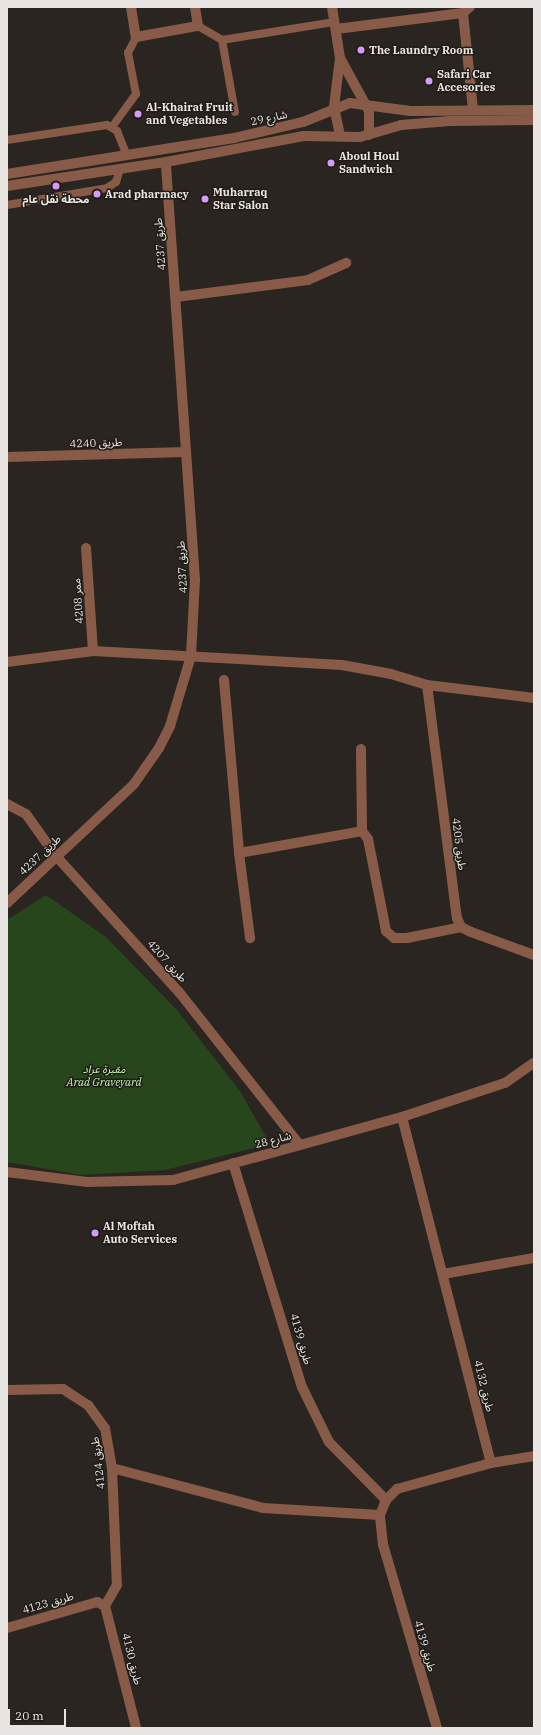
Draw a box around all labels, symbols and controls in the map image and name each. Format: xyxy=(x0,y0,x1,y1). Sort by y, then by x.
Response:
place label: The Laundry Room xyxy=(369,43,473,57)
marker: The Laundry Room xyxy=(356,45,366,55)
place label: Safari Car Accesories xyxy=(437,68,495,94)
marker: Safari Car Accesories xyxy=(424,76,434,86)
place label: Al-Khairat Fruit and Vegetables xyxy=(146,101,233,127)
street label: شارع 29 xyxy=(249,108,289,128)
marker: Al-Khairat Fruit and Vegetables xyxy=(133,109,143,119)
place label: Aboul Houl Sandwich xyxy=(339,150,399,176)
marker: Aboul Houl Sandwich xyxy=(326,158,336,168)
marker: محطة نقل عام xyxy=(51,181,61,191)
place label: Muharraq Star Salon xyxy=(213,186,269,212)
place label: Arad pharmacy xyxy=(105,187,189,201)
marker: Arad pharmacy xyxy=(92,189,102,199)
place label: محطة نقل عام xyxy=(23,192,89,206)
marker: Muharraq Star Salon xyxy=(200,194,210,204)
street label: طريق 4237 xyxy=(152,217,168,271)
street label: طريق 4240 xyxy=(69,435,123,451)
street label: طريق 4237 xyxy=(174,540,190,594)
street label: ممر 4208 xyxy=(70,578,86,624)
street label: طريق 4205 xyxy=(449,817,469,871)
street label: طريق 4237 xyxy=(16,832,64,878)
street label: طريق 4207 xyxy=(144,937,190,985)
park label: مقبرة عراد Arad Graveyard xyxy=(66,1063,142,1089)
street label: شارع 28 xyxy=(253,1129,293,1151)
place label: Al Moftah Auto Services xyxy=(103,1220,177,1246)
marker: Al Moftah Auto Services xyxy=(90,1228,100,1238)
street label: طريق 4139 xyxy=(287,1312,315,1366)
street label: طريق 4132 xyxy=(471,1359,497,1413)
street label: طريق 4124 xyxy=(88,1436,108,1490)
street label: طريق 4123 xyxy=(21,1589,75,1617)
street label: طريق 4139 xyxy=(411,1619,439,1673)
street label: طريق 4130 xyxy=(119,1632,145,1686)
scale bar xyxy=(10,1701,68,1727)
text: 20 m xyxy=(15,1708,44,1723)

